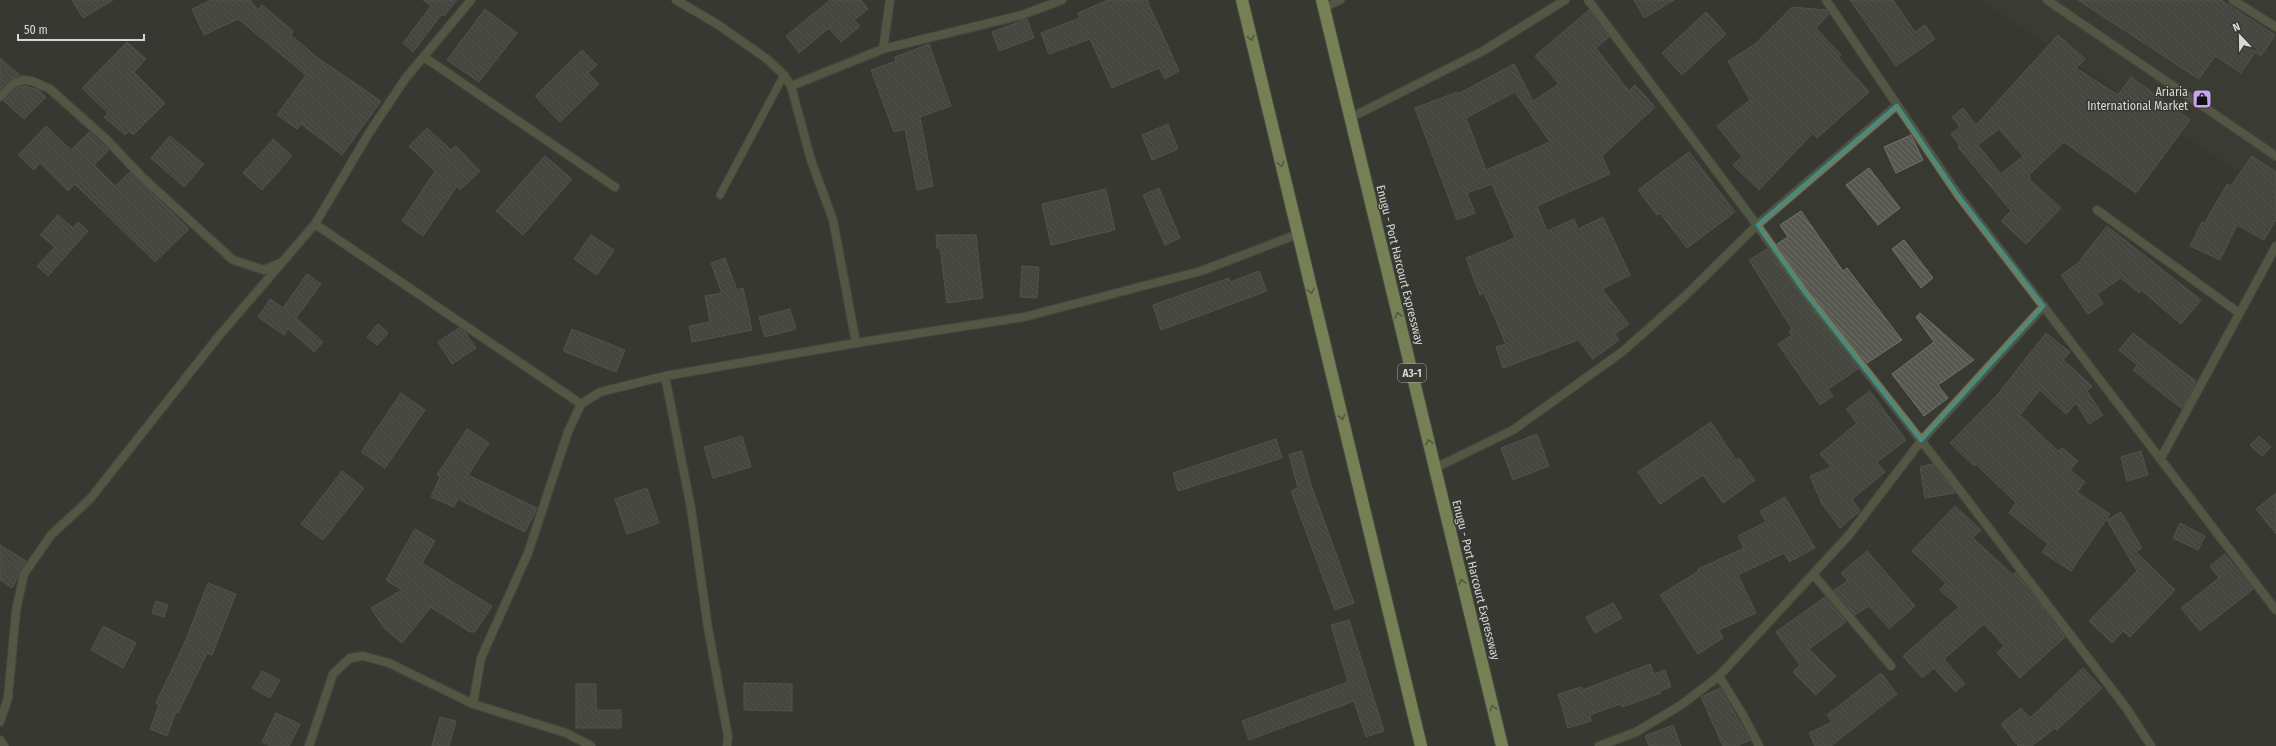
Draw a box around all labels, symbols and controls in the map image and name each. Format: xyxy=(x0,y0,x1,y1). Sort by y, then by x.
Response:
scale bar xyxy=(18,16,144,42)
north arrow xyxy=(2220,16,2260,56)
text: N xyxy=(2231,20,2242,34)
text: 50 m xyxy=(24,23,48,37)
one-way arrow xyxy=(1246,35,1254,41)
place label: Ariaria International Market xyxy=(2087,85,2188,113)
shop icon: Ariaria International Market xyxy=(2191,88,2213,110)
one-way arrow xyxy=(1277,161,1285,167)
street label: Enugu - Port Harcourt Expressway xyxy=(1373,184,1427,347)
one-way arrow xyxy=(1307,288,1315,294)
one-way arrow xyxy=(1395,312,1403,319)
road number: A3-1 xyxy=(1398,364,1426,382)
one-way arrow xyxy=(1337,413,1346,420)
one-way arrow xyxy=(1425,439,1433,445)
street label: Enugu - Port Harcourt Expressway xyxy=(1449,499,1503,662)
one-way arrow xyxy=(1459,579,1467,585)
one-way arrow xyxy=(1489,705,1498,712)

